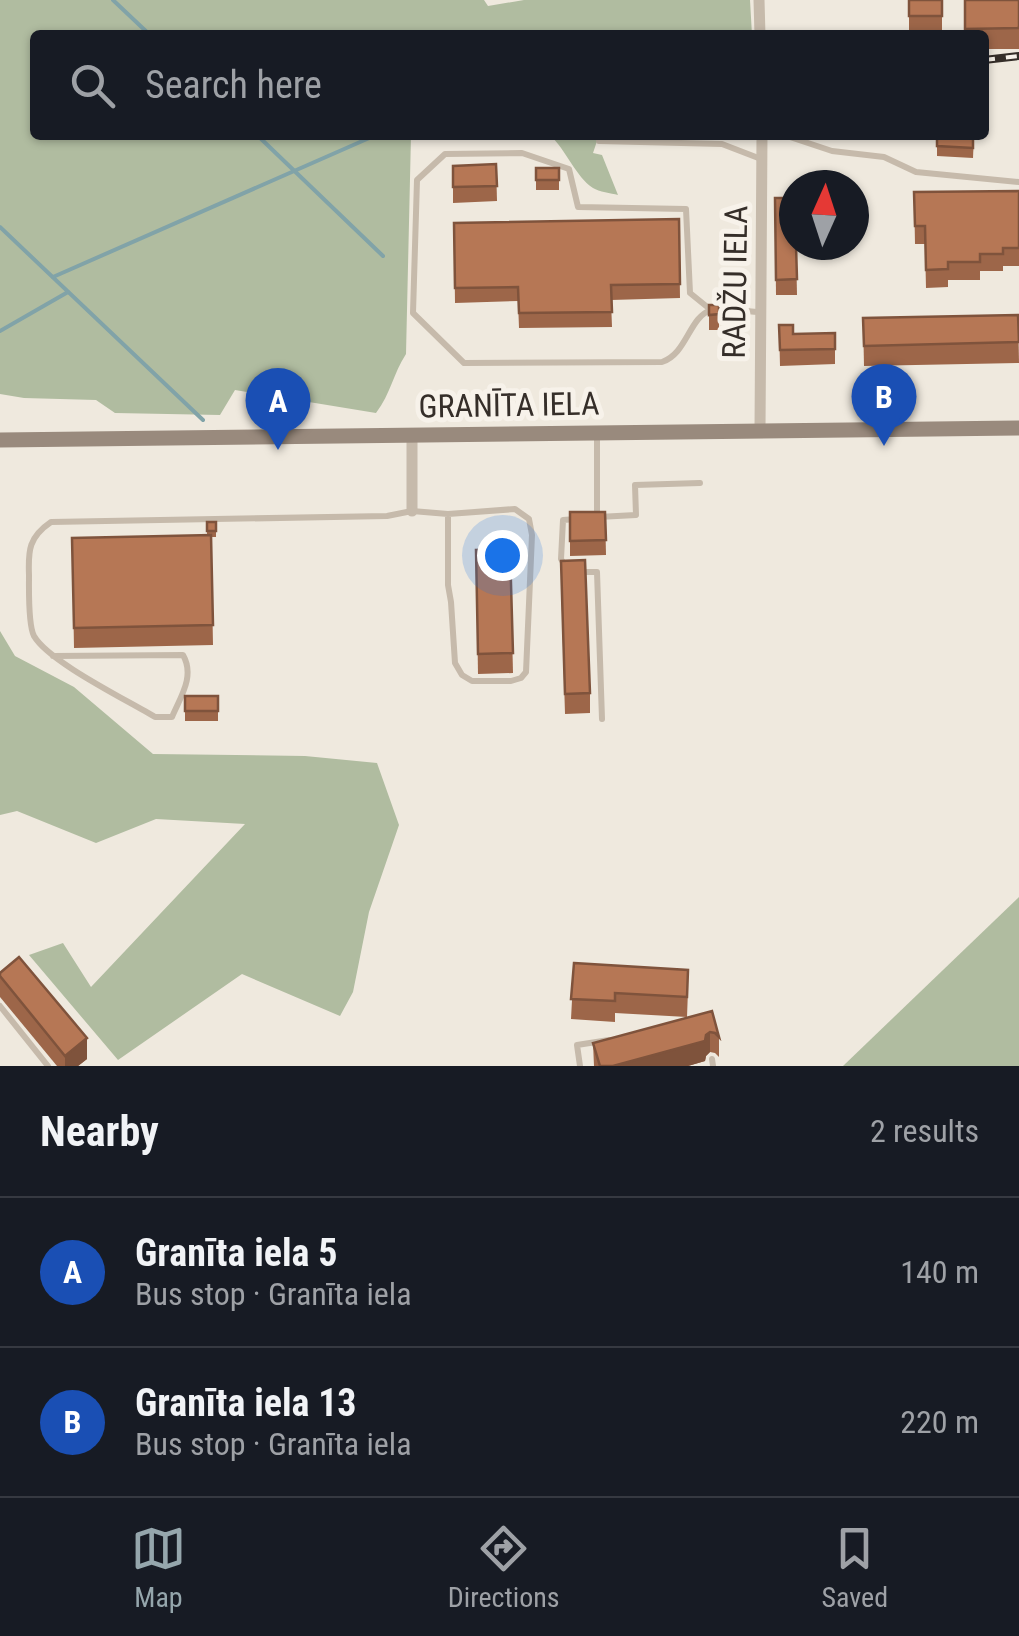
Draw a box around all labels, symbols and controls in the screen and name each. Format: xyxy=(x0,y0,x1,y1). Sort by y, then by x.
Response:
search box xyxy=(30,30,989,140)
icon: search xyxy=(65,58,120,113)
text: Search here xyxy=(145,63,322,107)
north arrow xyxy=(779,170,869,260)
street label: RADŽU IELA xyxy=(715,205,755,359)
pin: B xyxy=(852,364,916,446)
pin: A xyxy=(246,368,310,450)
street label: GRANĪTA IELA xyxy=(418,384,600,426)
your location xyxy=(477,530,528,581)
text: Nearby xyxy=(40,1107,159,1156)
text: 2 results xyxy=(870,1112,979,1150)
text: Granīta iela 5 xyxy=(135,1231,337,1275)
text: A xyxy=(63,1253,82,1291)
text: 140 m xyxy=(900,1253,979,1291)
text: Bus stop · Granīta iela xyxy=(135,1275,412,1313)
text: Granīta iela 13 xyxy=(135,1381,357,1425)
text: B xyxy=(64,1403,81,1441)
text: 220 m xyxy=(900,1403,979,1441)
text: Bus stop · Granīta iela xyxy=(135,1425,412,1463)
tab: Map xyxy=(131,1521,186,1614)
tab: Directions xyxy=(448,1521,560,1614)
tab: Saved xyxy=(821,1521,888,1614)

